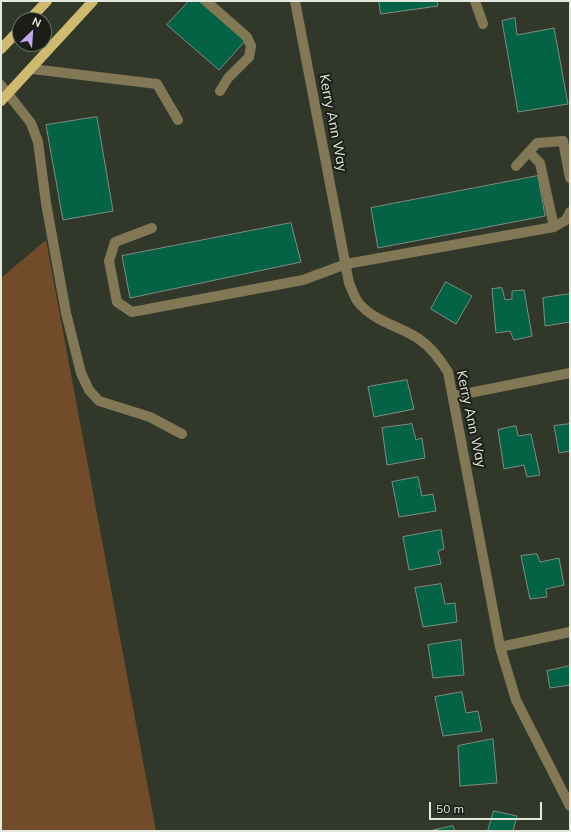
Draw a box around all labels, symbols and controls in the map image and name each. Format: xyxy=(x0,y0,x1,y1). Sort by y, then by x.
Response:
north arrow xyxy=(12,12,52,52)
text: N xyxy=(30,14,43,30)
street label: Kerry Ann Way xyxy=(315,73,351,173)
street label: Kerry Ann Way xyxy=(453,369,489,469)
scale bar xyxy=(431,794,544,820)
text: 50 m xyxy=(436,801,464,816)

